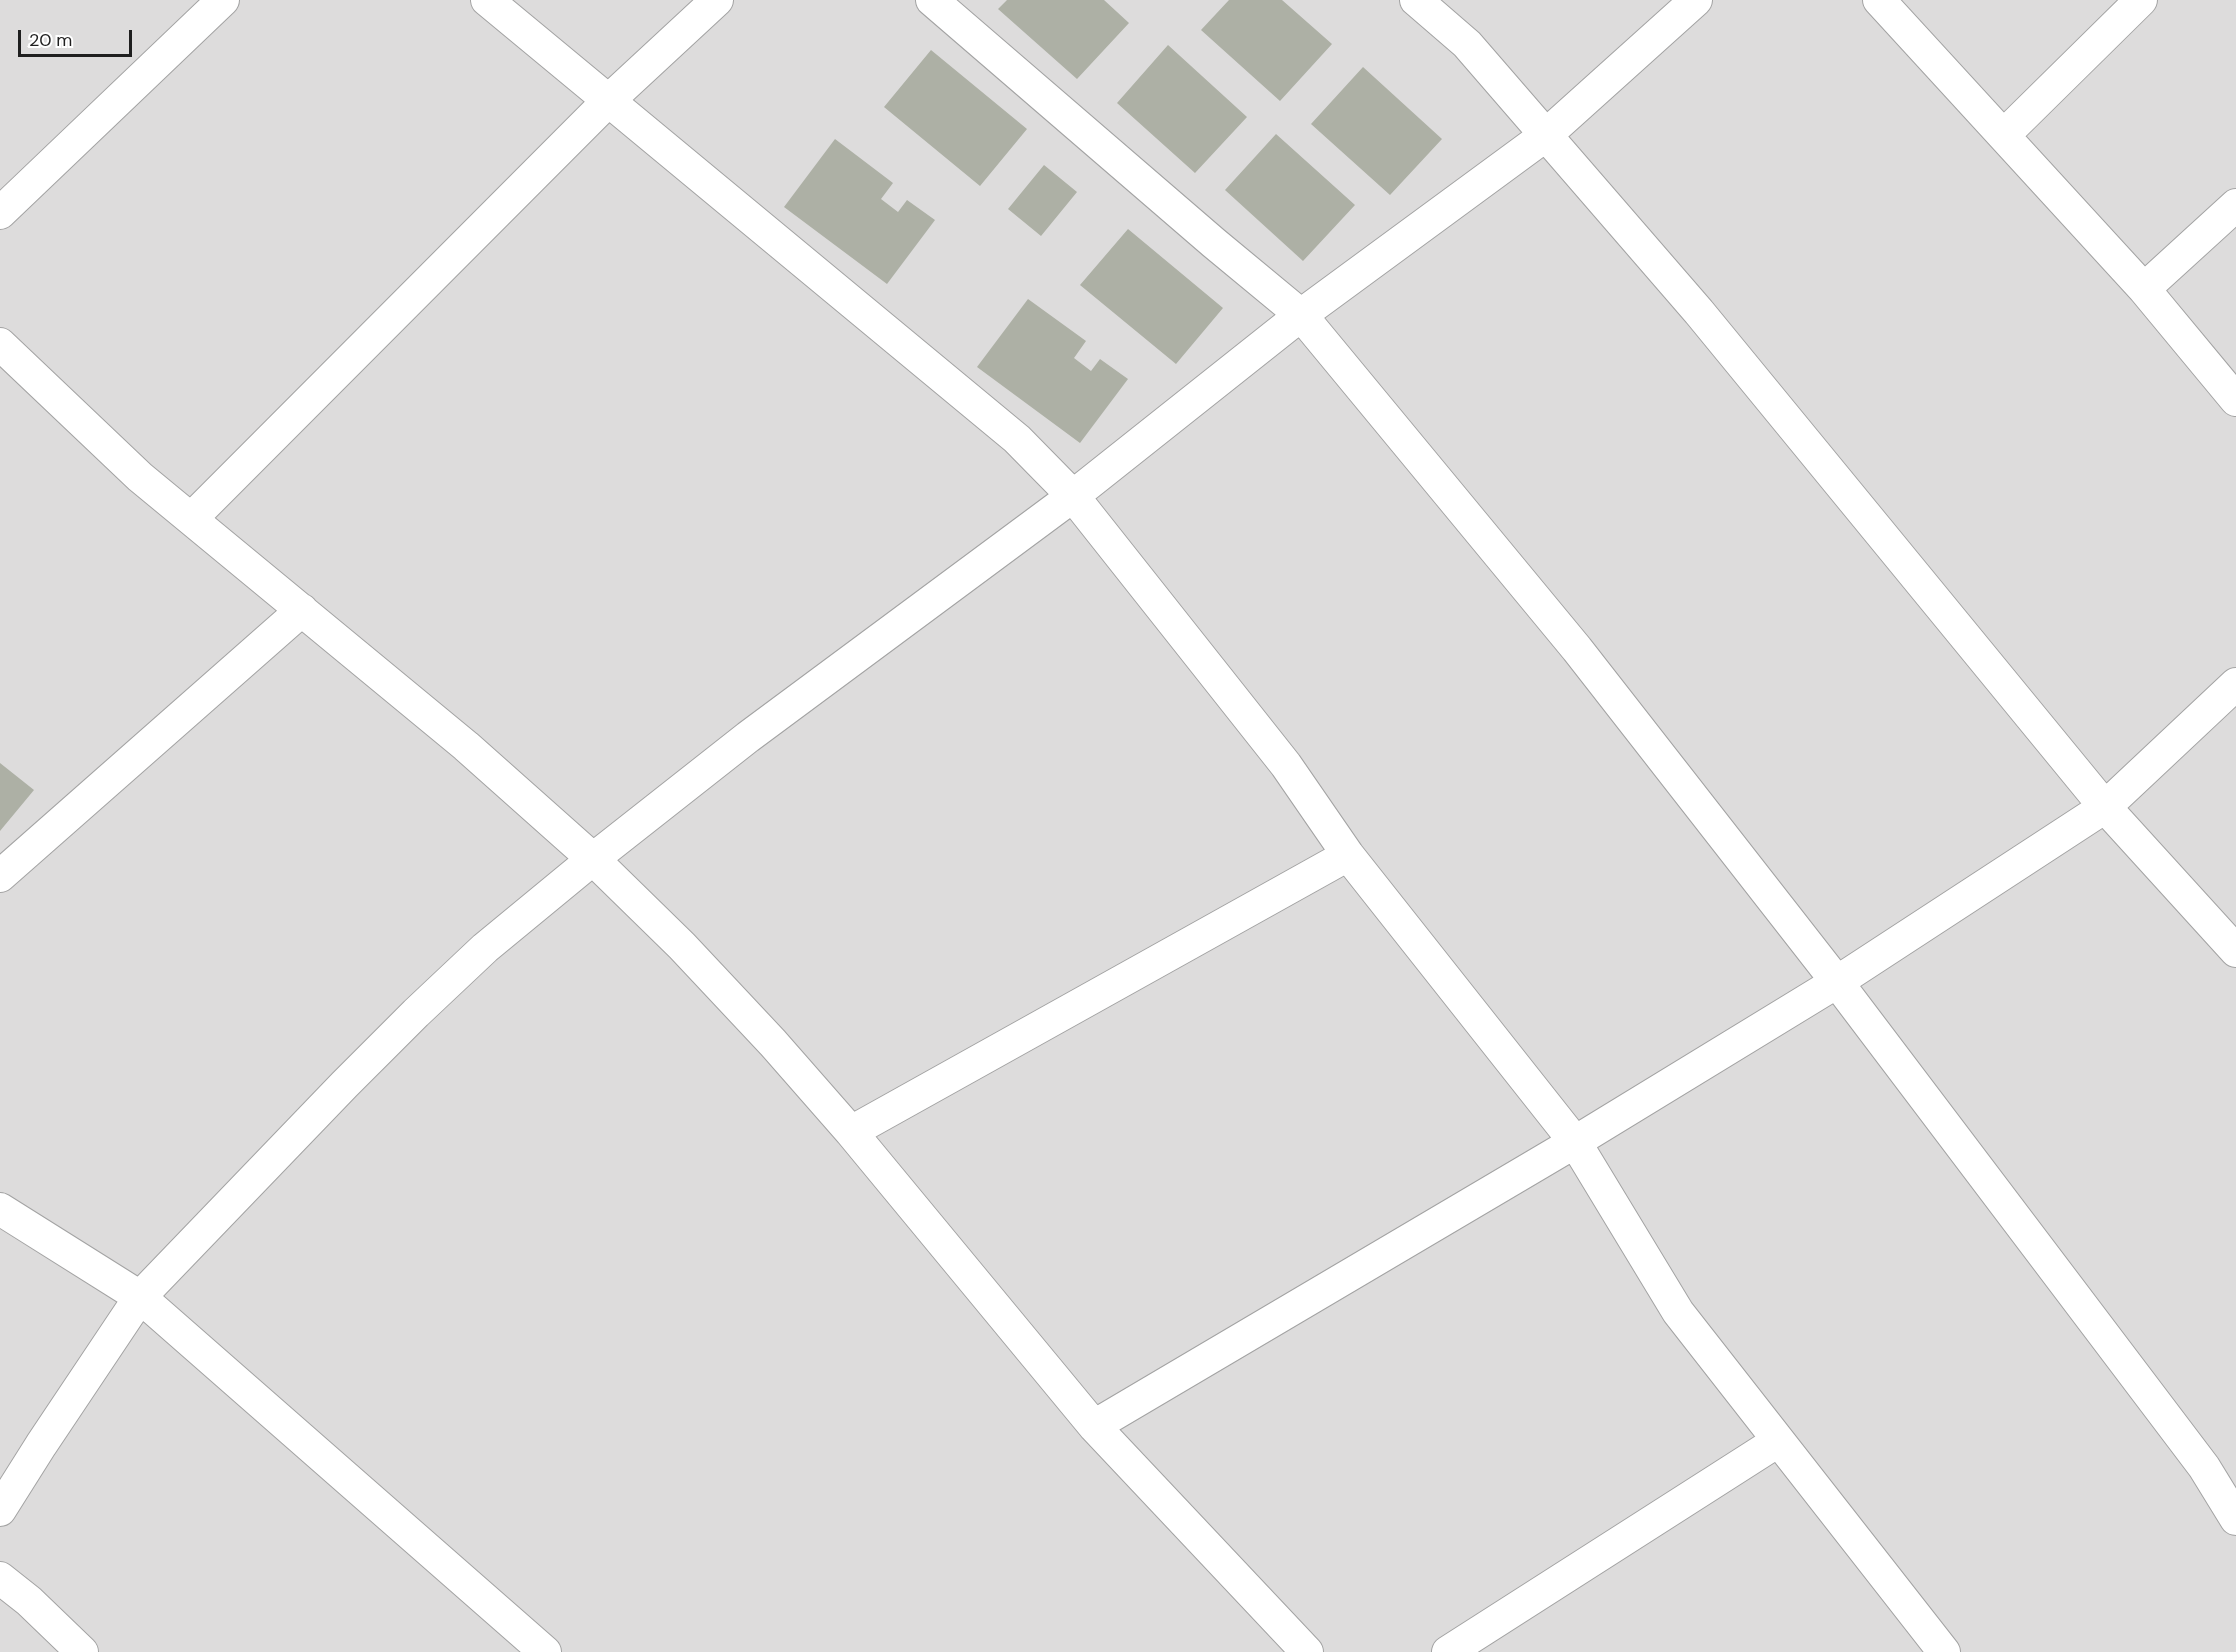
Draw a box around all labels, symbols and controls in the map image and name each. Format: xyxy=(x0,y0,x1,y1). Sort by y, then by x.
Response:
scale bar xyxy=(21,18,135,56)
text: 20 m xyxy=(29,28,72,52)

